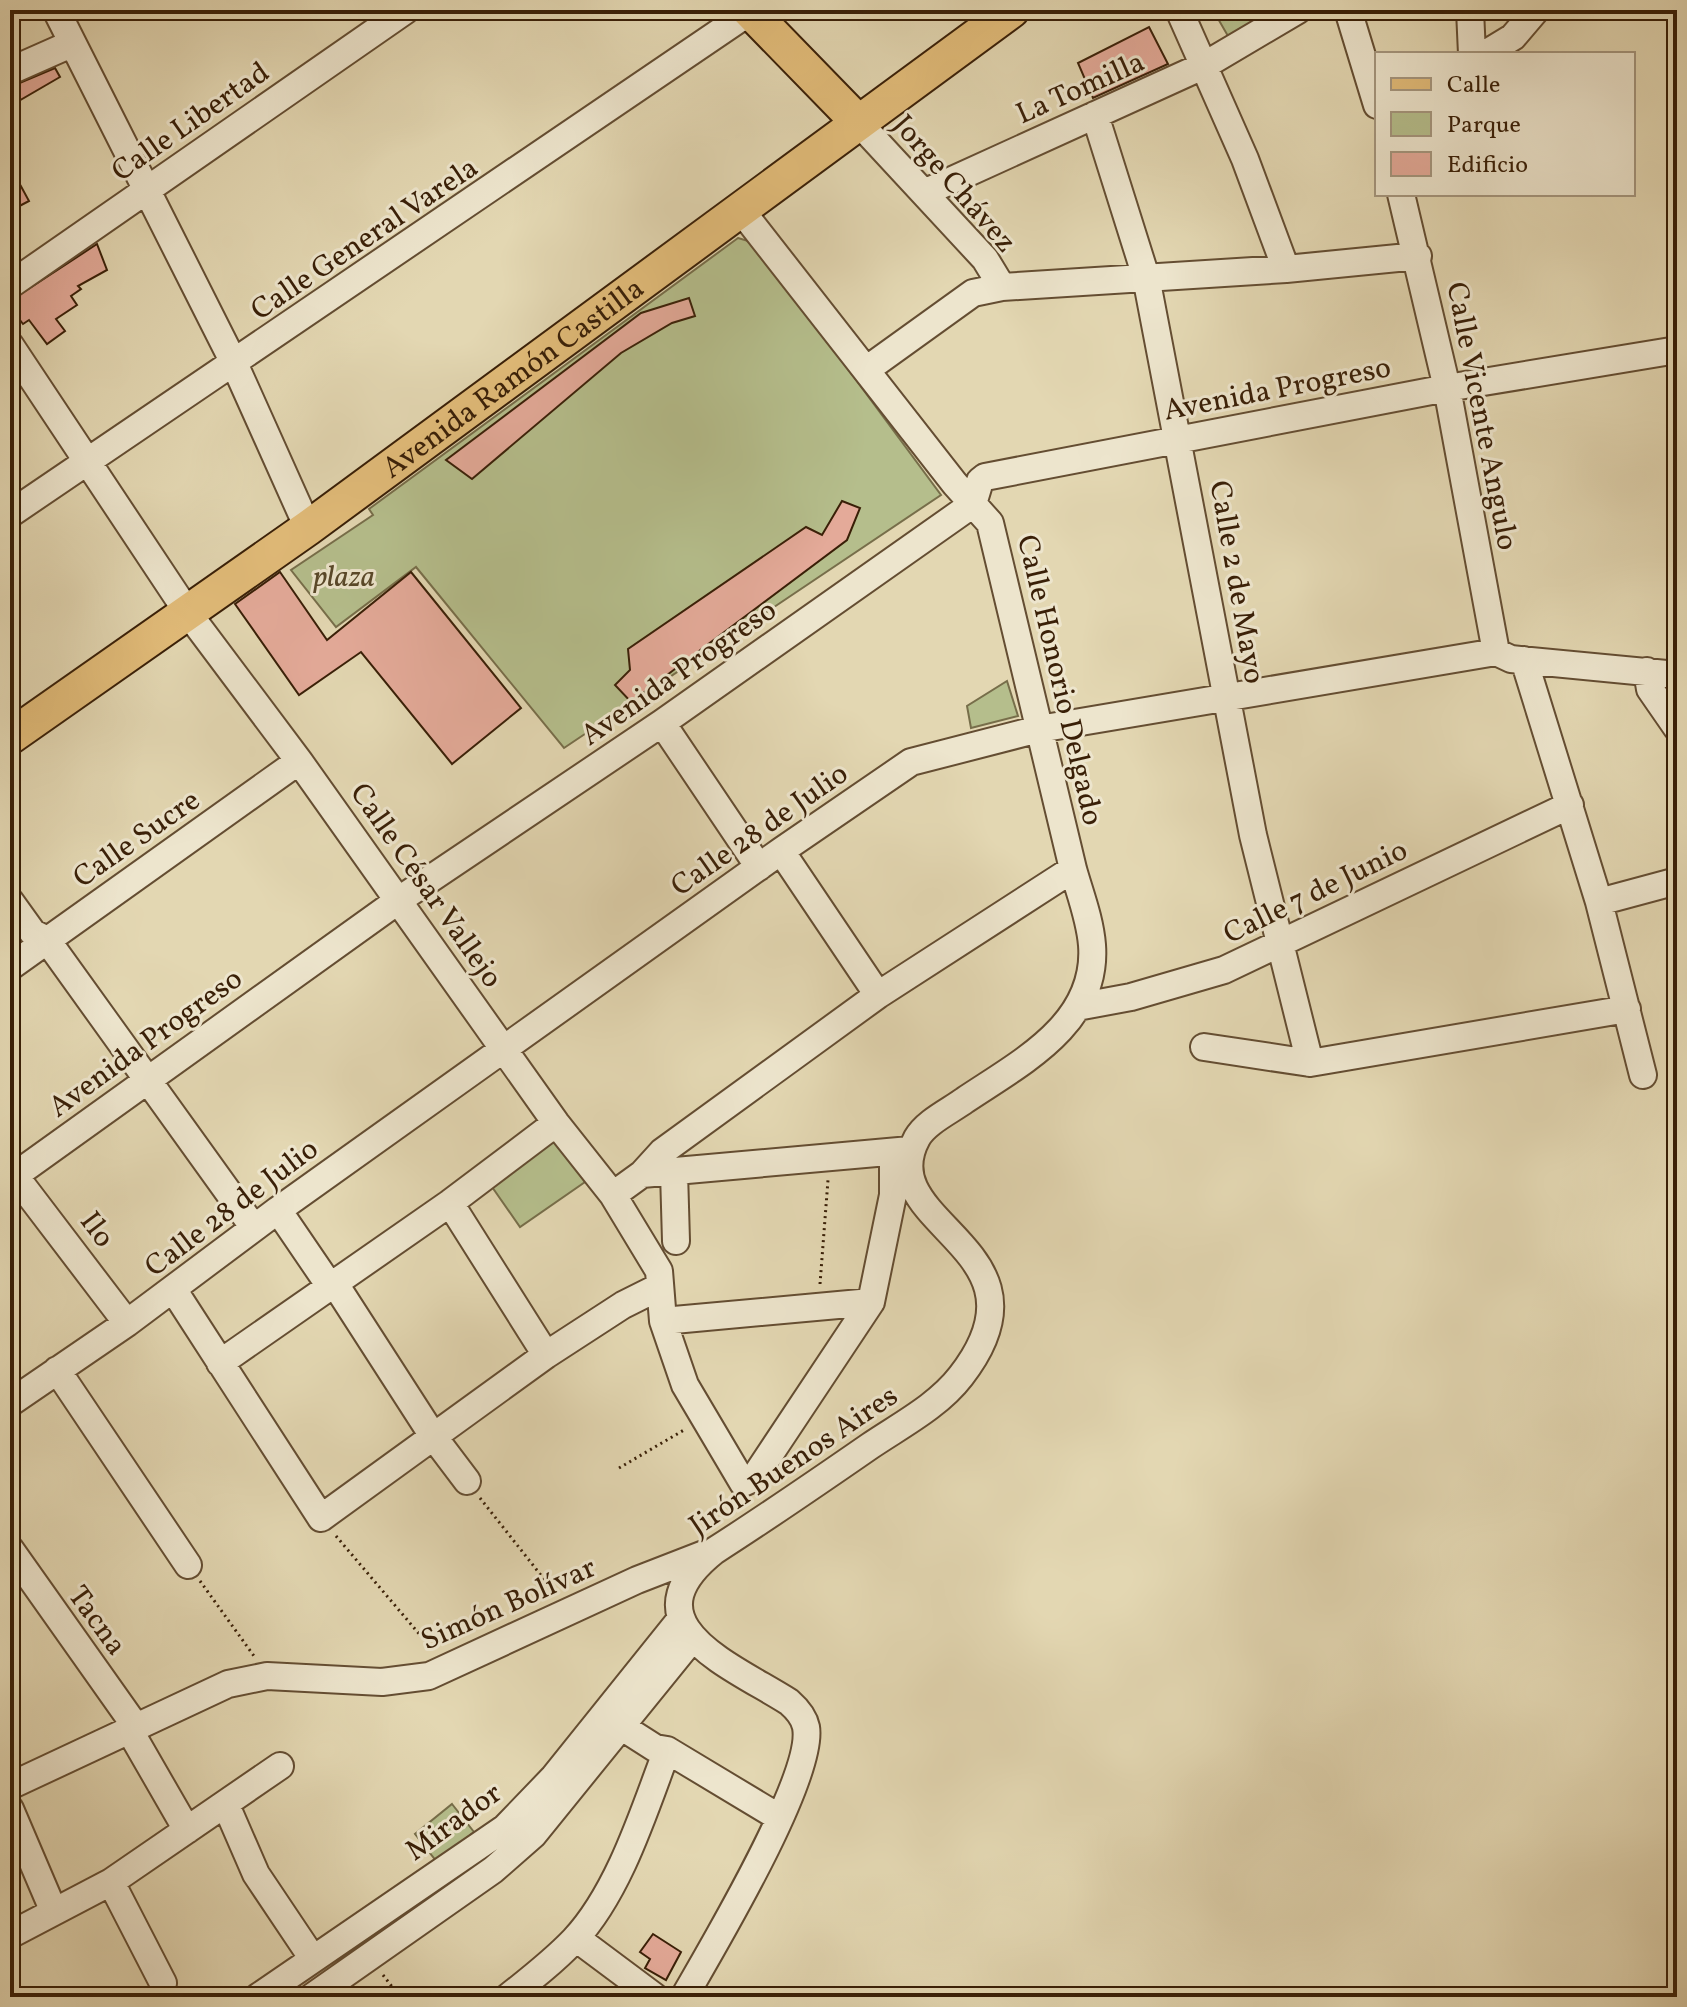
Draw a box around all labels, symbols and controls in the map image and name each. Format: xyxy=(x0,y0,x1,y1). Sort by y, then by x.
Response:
street label: La Tomilla xyxy=(1010,42,1152,136)
legend xyxy=(1375,52,1635,196)
street label: Calle Libertad xyxy=(104,53,279,193)
text: Calle xyxy=(1447,69,1500,103)
street label: Jorge Chávez xyxy=(882,106,1025,262)
text: Parque xyxy=(1447,109,1521,143)
street label: Calle General Varela xyxy=(243,148,487,331)
text: Edificio xyxy=(1447,149,1528,183)
street label: Avenida Ramón Castilla xyxy=(374,269,653,490)
street label: Calle Vicente Angulo xyxy=(1434,279,1528,554)
street label: Avenida Progreso xyxy=(1160,347,1395,433)
street label: Calle 2 de Mayo xyxy=(1197,477,1275,687)
street label: Calle Honorio Delgado xyxy=(1005,531,1113,830)
park label: plaza xyxy=(313,557,375,599)
street label: Avenida Progreso xyxy=(573,590,786,757)
street label: Calle 28 de Julio xyxy=(663,754,857,907)
street label: Calle César Vallejo xyxy=(339,775,512,997)
street label: Calle Sucre xyxy=(65,780,209,899)
street label: Calle 7 de Junio xyxy=(1217,830,1415,956)
street label: Avenida Progreso xyxy=(40,959,252,1128)
street label: Calle 28 de Julio xyxy=(137,1129,328,1288)
street label: Ilo xyxy=(69,1203,124,1257)
street label: Jirón Buenos Aires xyxy=(681,1376,907,1547)
street label: Simón Bolívar xyxy=(415,1547,603,1662)
street label: Tacna xyxy=(57,1578,136,1665)
street label: Mirador xyxy=(397,1773,511,1872)

